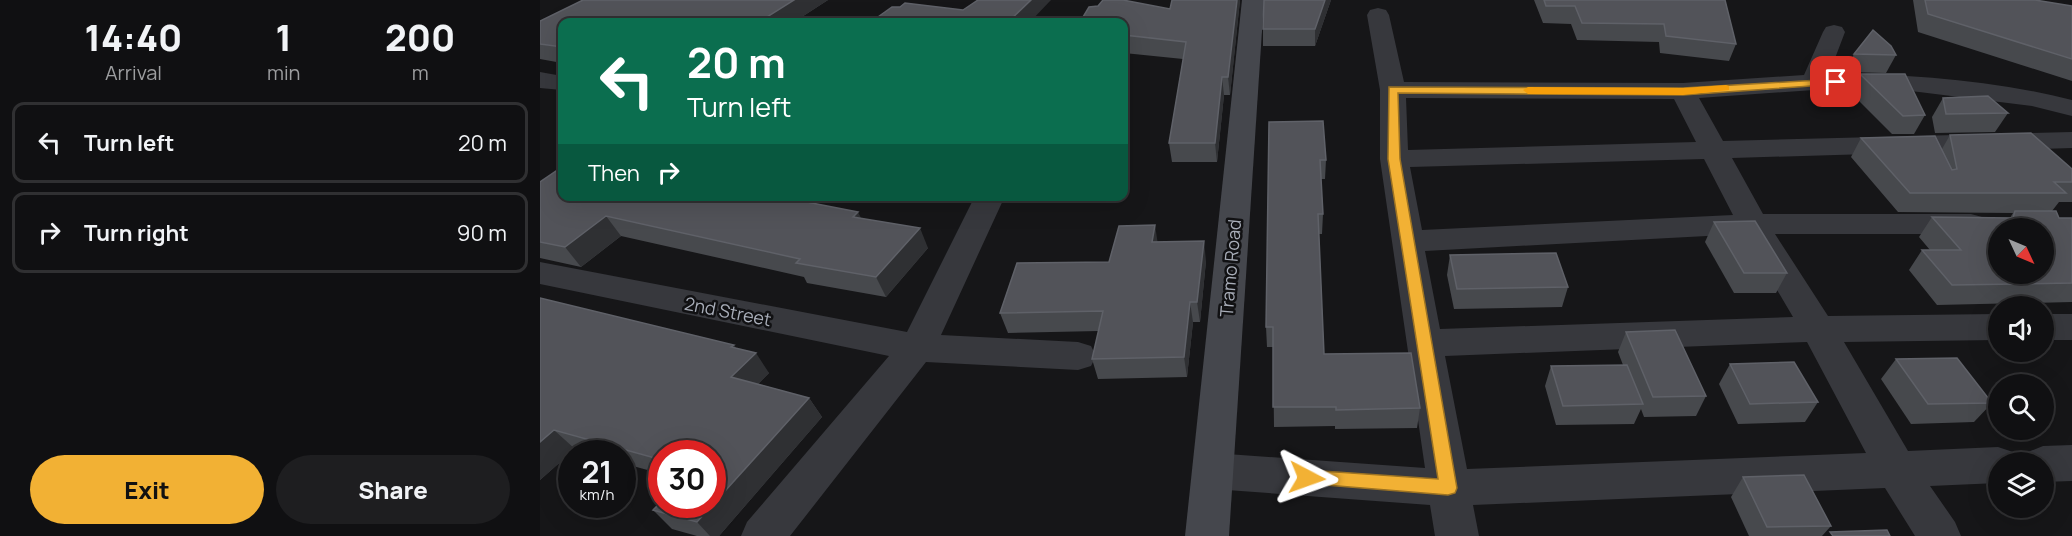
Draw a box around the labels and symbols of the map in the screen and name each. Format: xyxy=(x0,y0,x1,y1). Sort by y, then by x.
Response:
pin xyxy=(1810,56,1861,107)
street label: Tramo Road xyxy=(1214,218,1246,318)
north arrow xyxy=(1988,218,2054,284)
street label: 2nd Street xyxy=(683,291,773,331)
speed limit sign: 30 xyxy=(648,440,726,518)
position arrow xyxy=(1275,446,1339,510)

